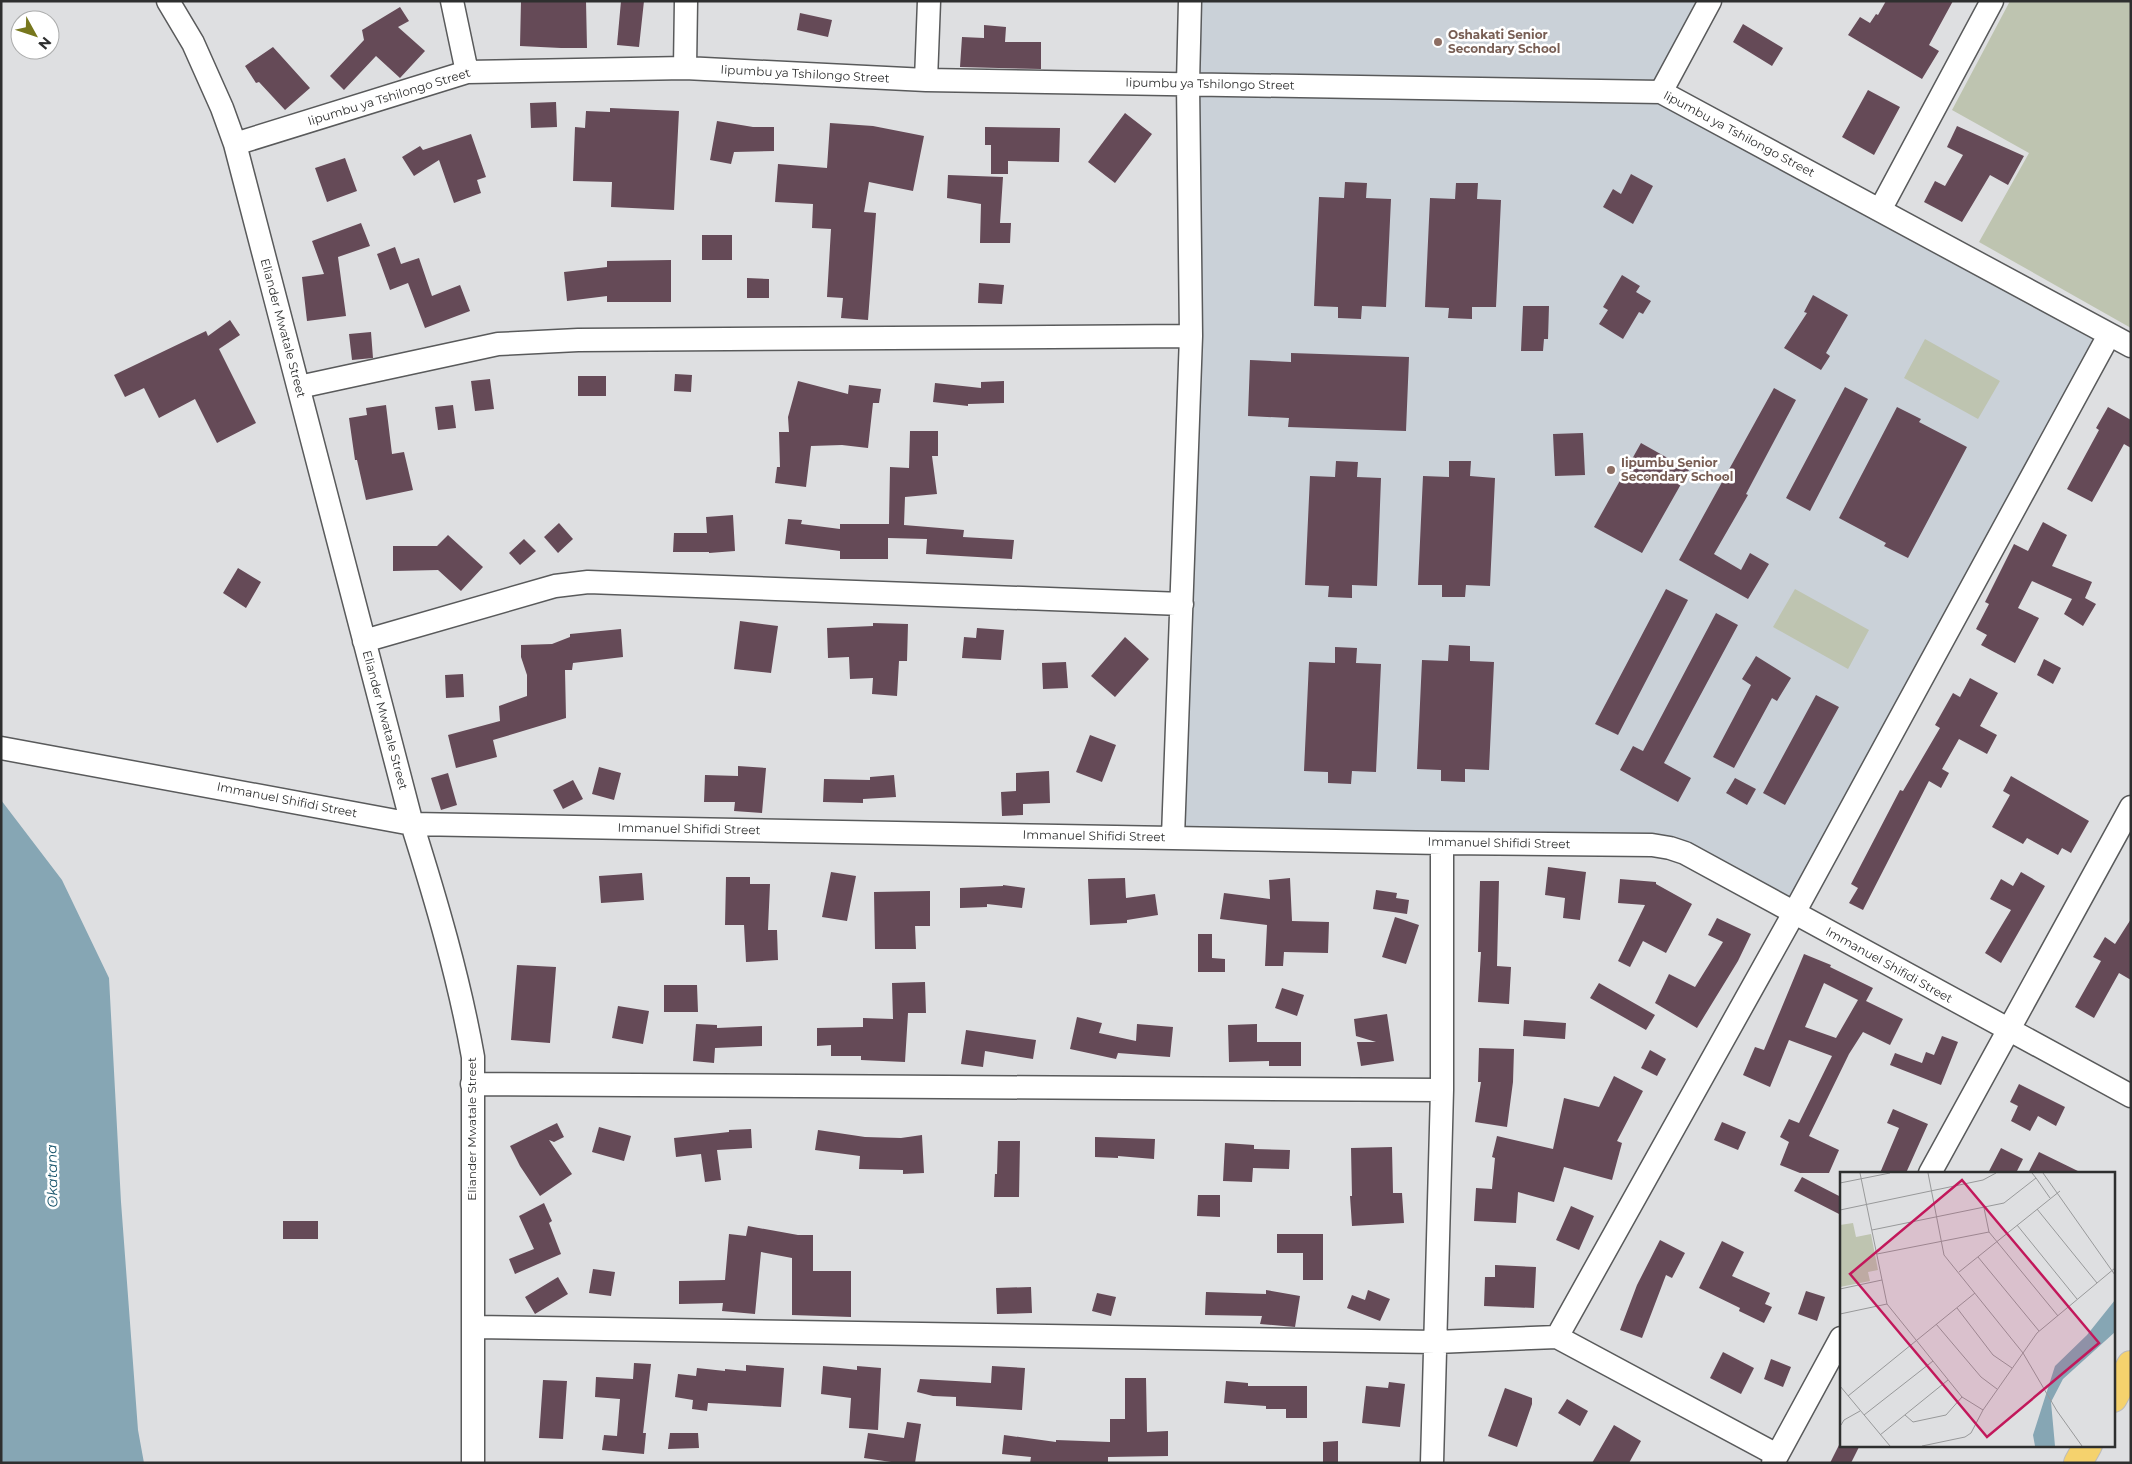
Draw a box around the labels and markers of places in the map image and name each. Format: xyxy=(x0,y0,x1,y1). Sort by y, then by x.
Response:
place label: Oshakati Senior Secondary School xyxy=(1448,27,1560,56)
marker: Oshakati Senior Secondary School xyxy=(1432,36,1444,48)
place label: Iipumbu Senior Secondary School xyxy=(1621,455,1733,484)
marker: Iipumbu Senior Secondary School xyxy=(1605,464,1617,476)

